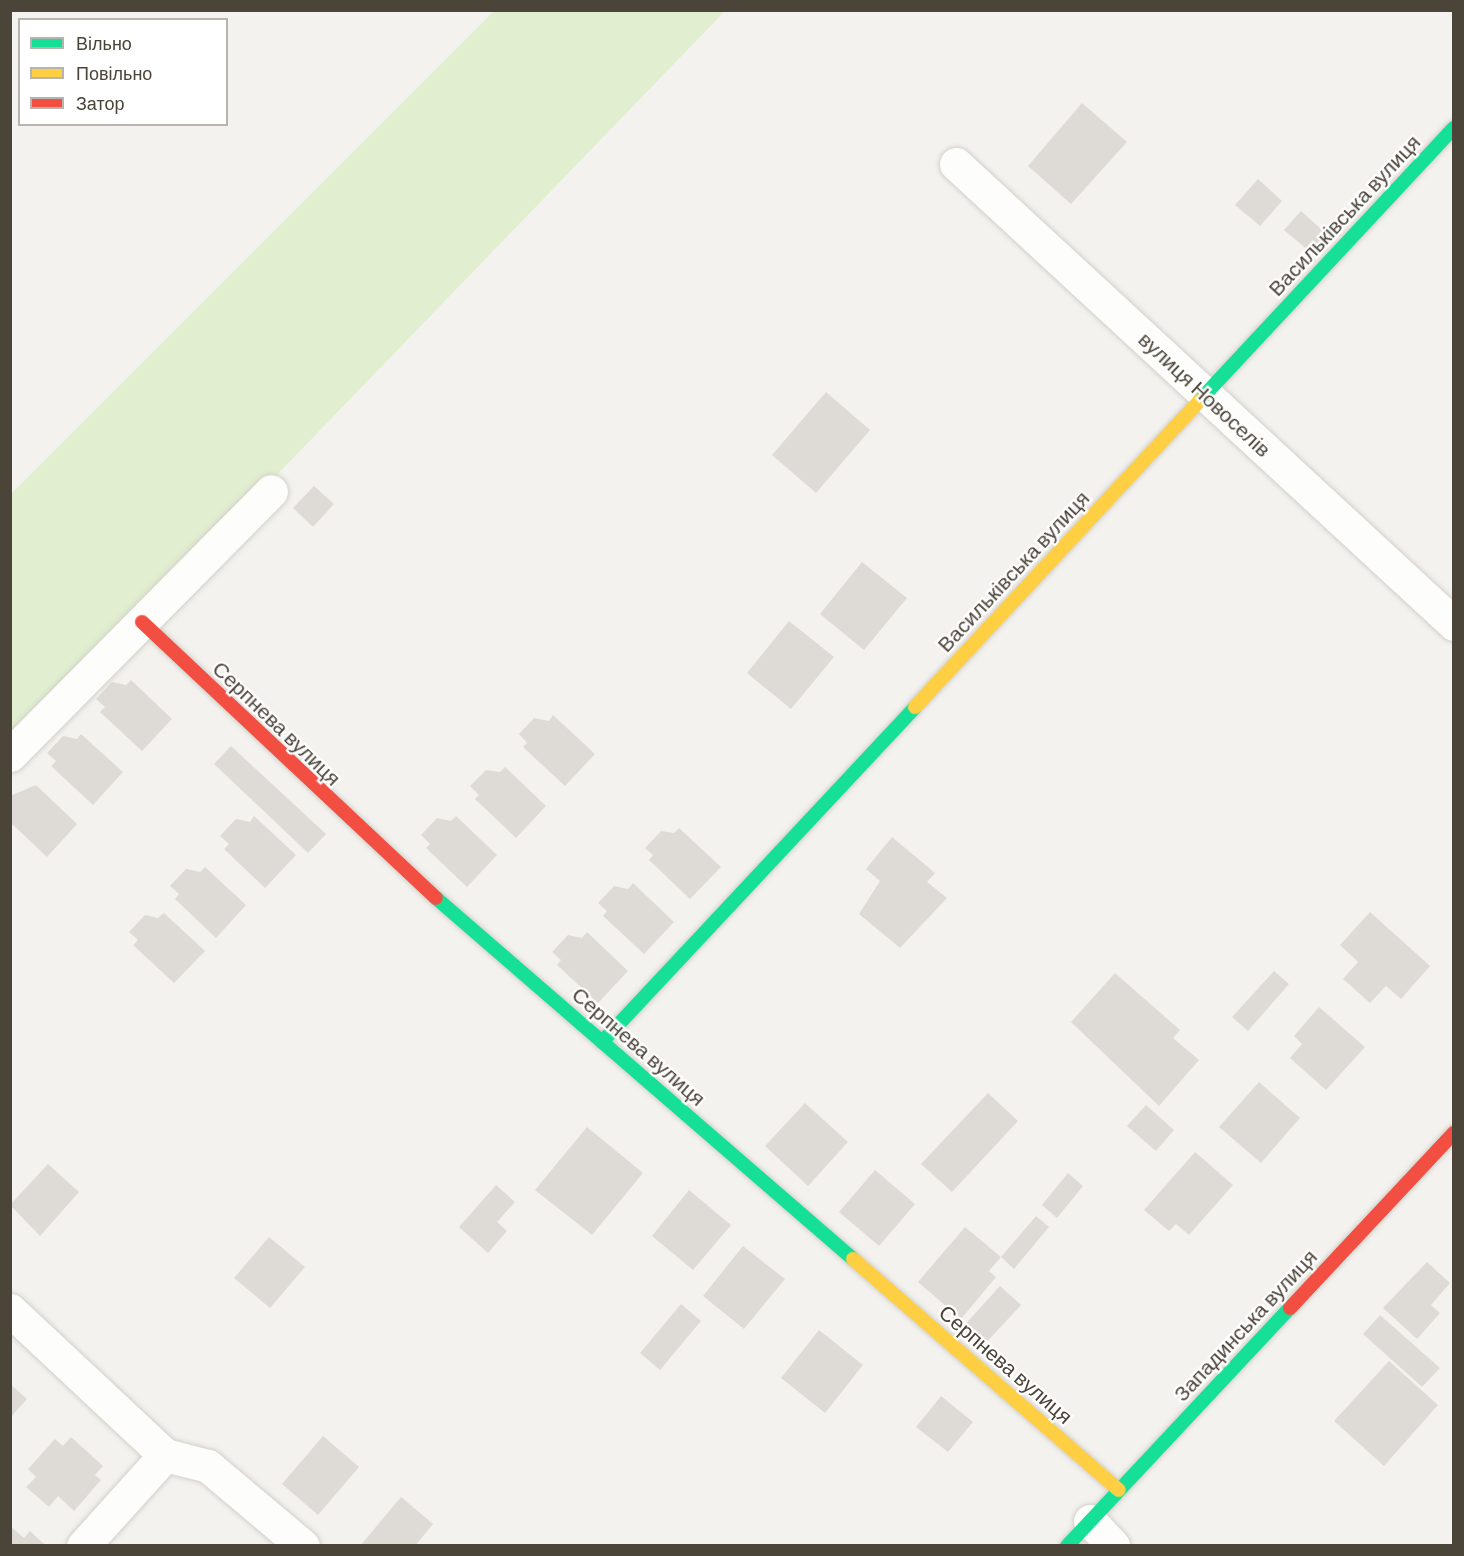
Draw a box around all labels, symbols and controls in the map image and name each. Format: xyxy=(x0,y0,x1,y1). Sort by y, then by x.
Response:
legend xyxy=(18,18,228,126)
text: Вільно xyxy=(76,32,132,54)
text: Повільно xyxy=(76,62,152,84)
text: Затор xyxy=(76,92,125,114)
street label: Васильківська вулиця xyxy=(1263,129,1425,301)
street label: вулиця Новоселів xyxy=(1134,326,1276,462)
street label: Васильківська вулиця xyxy=(932,485,1094,657)
street label: Серпнева вулиця xyxy=(208,656,346,790)
street label: Серпнева вулиця xyxy=(567,981,711,1111)
street label: Западинська вулиця xyxy=(1168,1244,1322,1406)
street label: Серпнева вулиця xyxy=(934,1299,1078,1429)

